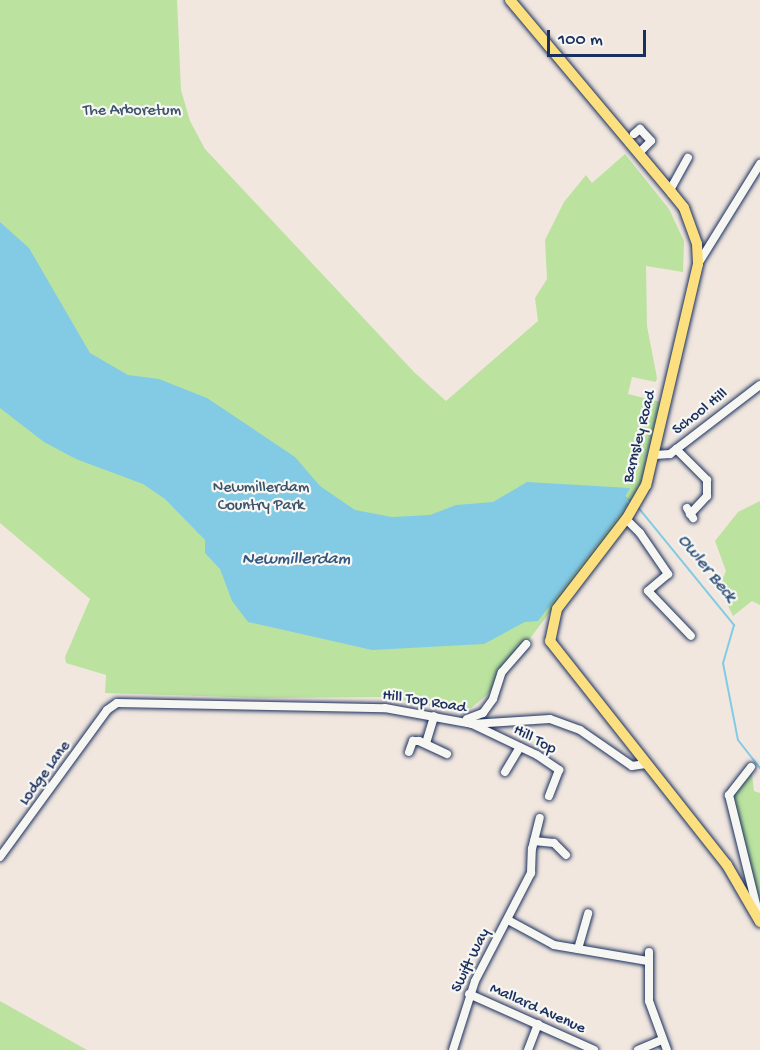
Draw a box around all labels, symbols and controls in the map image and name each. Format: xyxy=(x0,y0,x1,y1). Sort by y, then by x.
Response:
scale bar xyxy=(550,18,649,56)
text: 100 m xyxy=(558,30,603,51)
park label: The Arboretum xyxy=(83,102,181,122)
street label: School Hill xyxy=(669,385,733,441)
street label: Barnsley Road xyxy=(620,389,662,485)
park label: Newmillerdam Country Park xyxy=(213,479,309,517)
water label: Owler Beck xyxy=(672,531,740,607)
water label: Newmillerdam xyxy=(242,549,350,571)
street label: Hill Top Road xyxy=(381,687,467,719)
street label: Hill Top xyxy=(509,722,559,760)
street label: Lodge Lane xyxy=(16,738,76,810)
street label: Swift Way xyxy=(448,926,496,996)
street label: Mallard Avenue xyxy=(486,980,588,1040)

